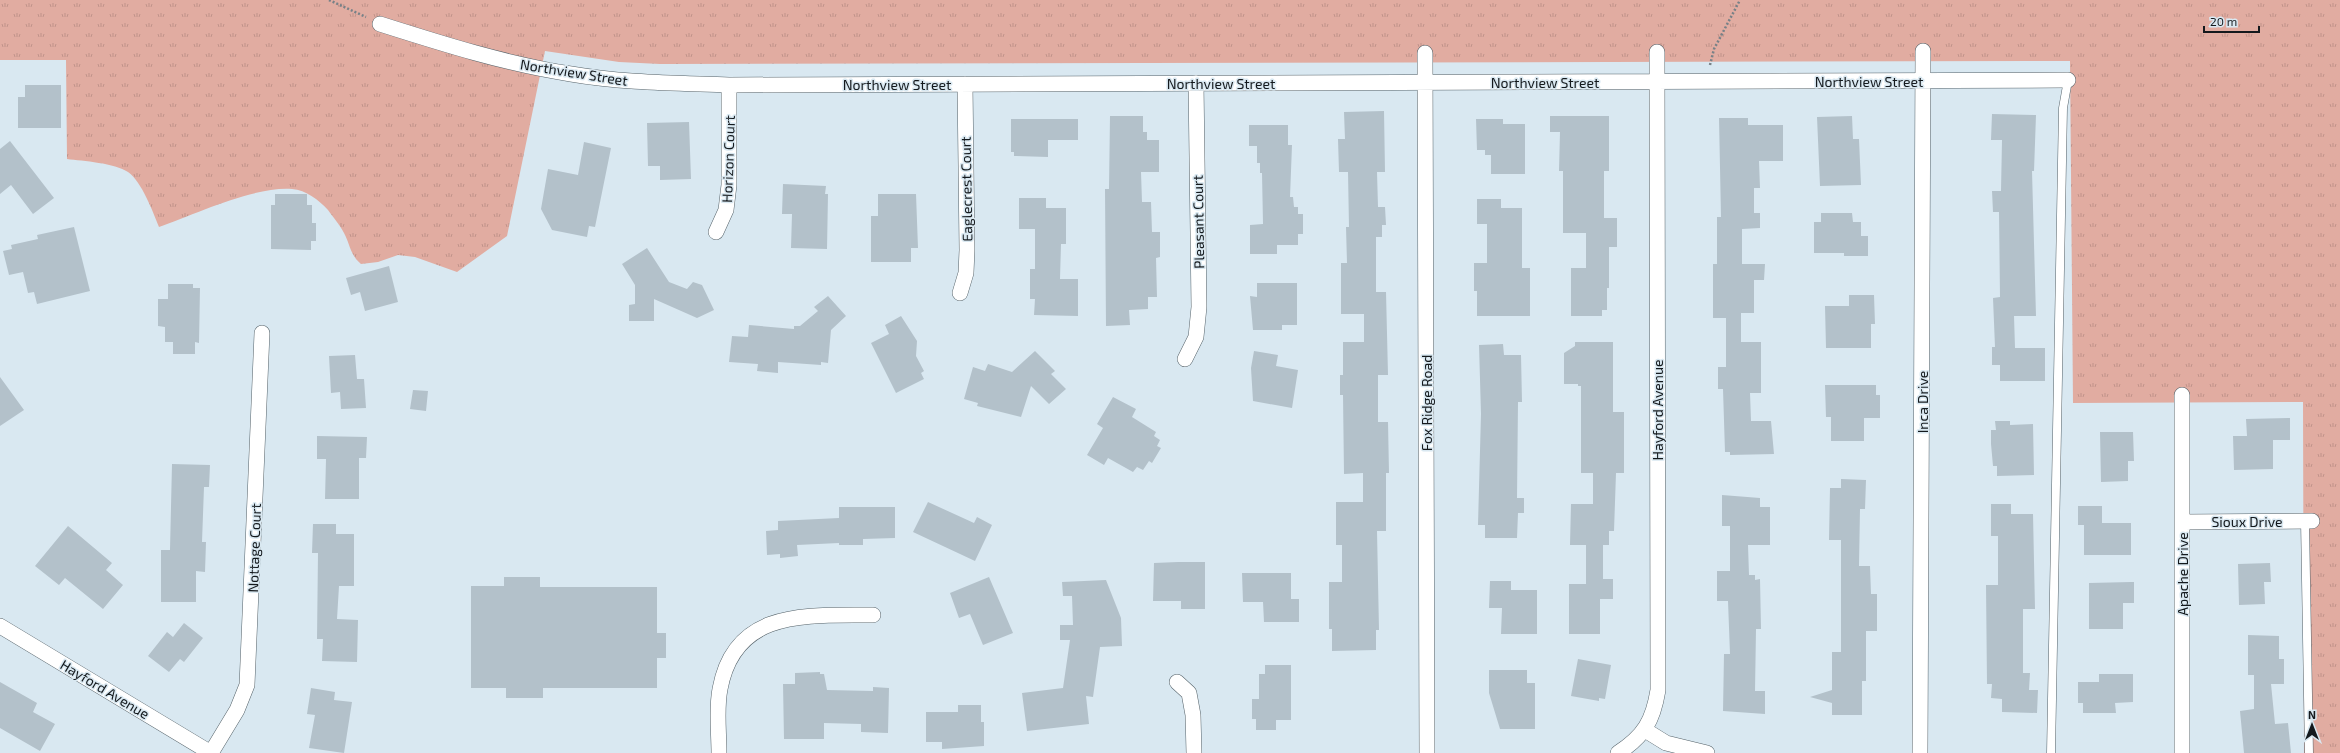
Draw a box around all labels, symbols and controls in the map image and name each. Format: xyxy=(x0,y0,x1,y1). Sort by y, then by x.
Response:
scale bar xyxy=(2204,8,2259,34)
text: 20 m xyxy=(2210,14,2237,28)
street label: Northview Street xyxy=(519,55,629,89)
street label: Northview Street xyxy=(1815,73,1923,90)
street label: Northview Street xyxy=(1491,74,1599,91)
street label: Northview Street xyxy=(1167,75,1275,92)
street label: Northview Street xyxy=(843,76,951,93)
street label: Horizon Court xyxy=(718,115,738,203)
street label: Eaglecrest Court xyxy=(957,136,975,242)
street label: Pleasant Court xyxy=(1189,175,1207,269)
street label: Fox Ridge Road xyxy=(1418,355,1435,451)
street label: Hayford Avenue xyxy=(1649,360,1666,460)
street label: Inca Drive xyxy=(1914,371,1931,433)
street label: Nottage Court xyxy=(244,503,264,593)
street label: Sioux Drive xyxy=(2211,513,2283,530)
street label: Apache Drive xyxy=(2174,532,2191,616)
street label: Hayford Avenue xyxy=(57,656,153,722)
north arrow xyxy=(2292,705,2332,745)
text: N xyxy=(2308,708,2316,721)

